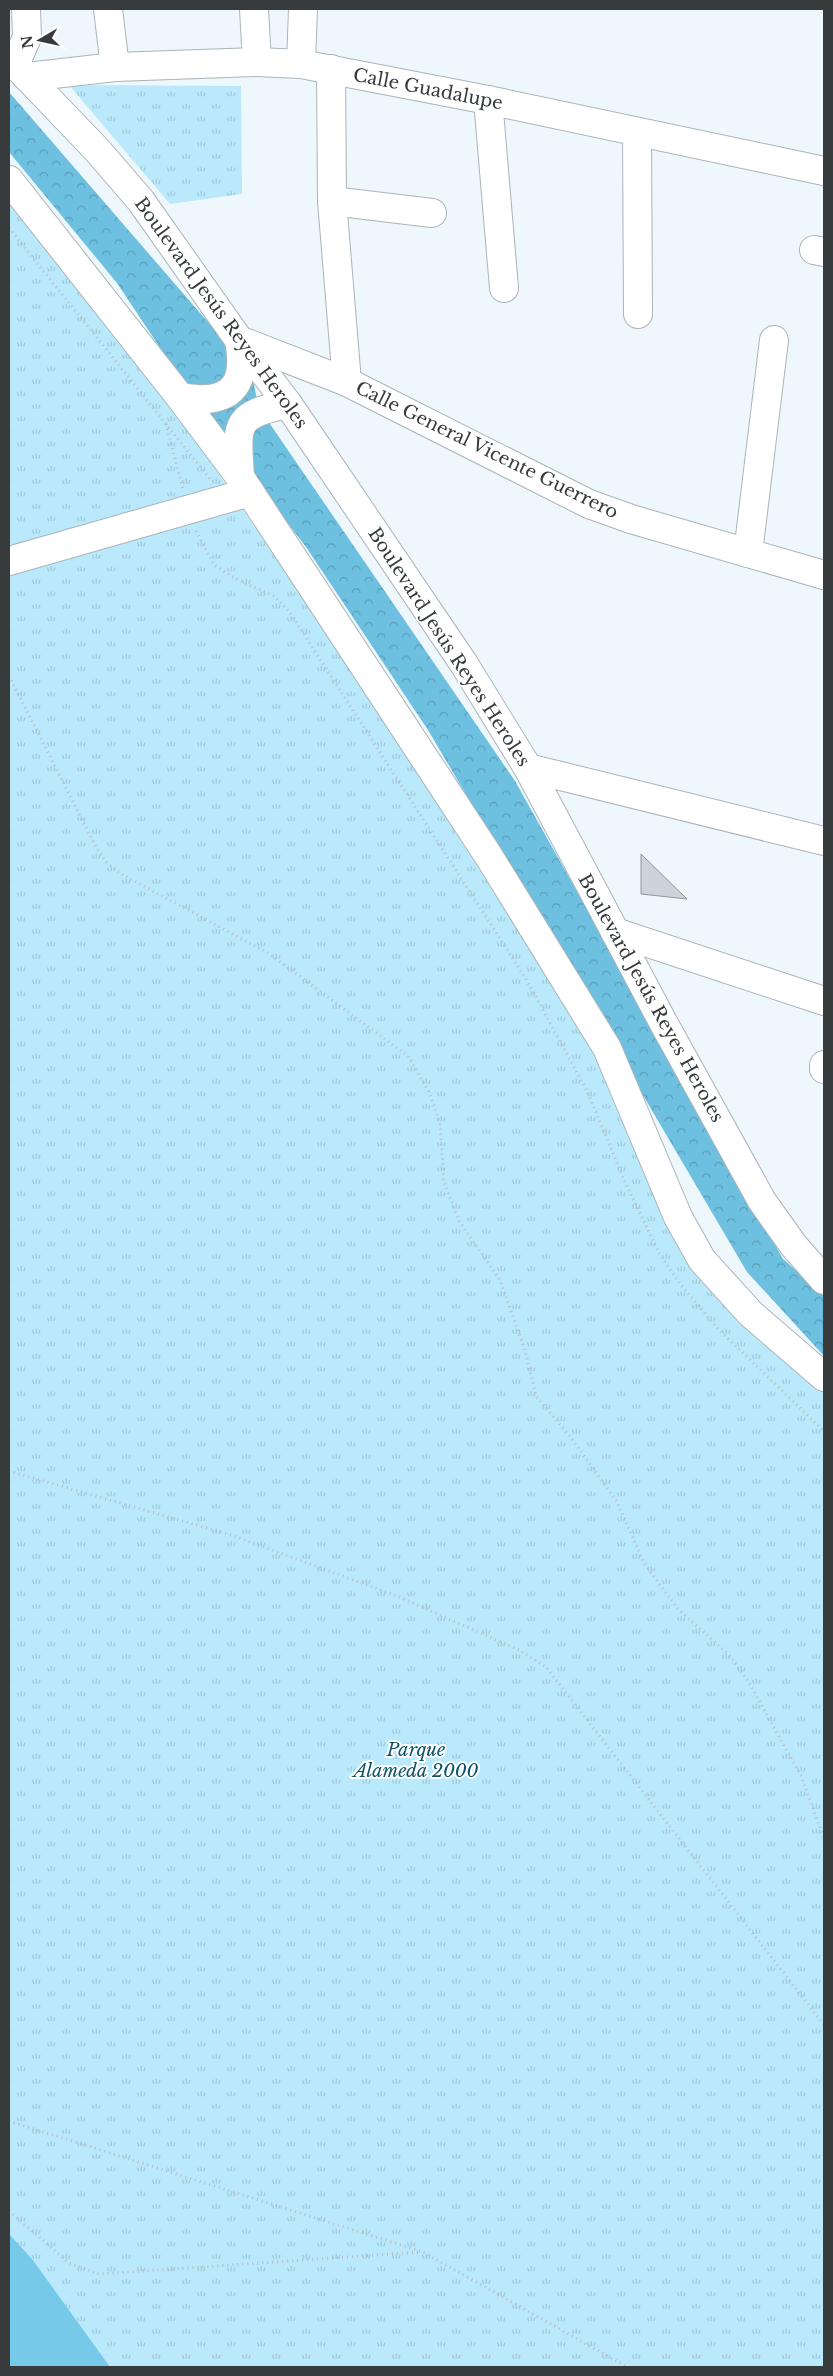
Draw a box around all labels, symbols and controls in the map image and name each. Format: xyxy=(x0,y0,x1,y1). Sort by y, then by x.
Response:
north arrow xyxy=(15,15,65,65)
text: N xyxy=(17,34,37,50)
street label: Calle Guadalupe xyxy=(351,64,505,114)
street label: Boulevard Jesús Reyes Heroles xyxy=(130,193,312,433)
street label: Calle General Vicente Guerrero xyxy=(352,377,622,523)
street label: Boulevard Jesús Reyes Heroles xyxy=(363,523,535,771)
street label: Boulevard Jesús Reyes Heroles xyxy=(573,870,729,1126)
park label: Parque Alameda 2000 xyxy=(352,1739,479,1782)

